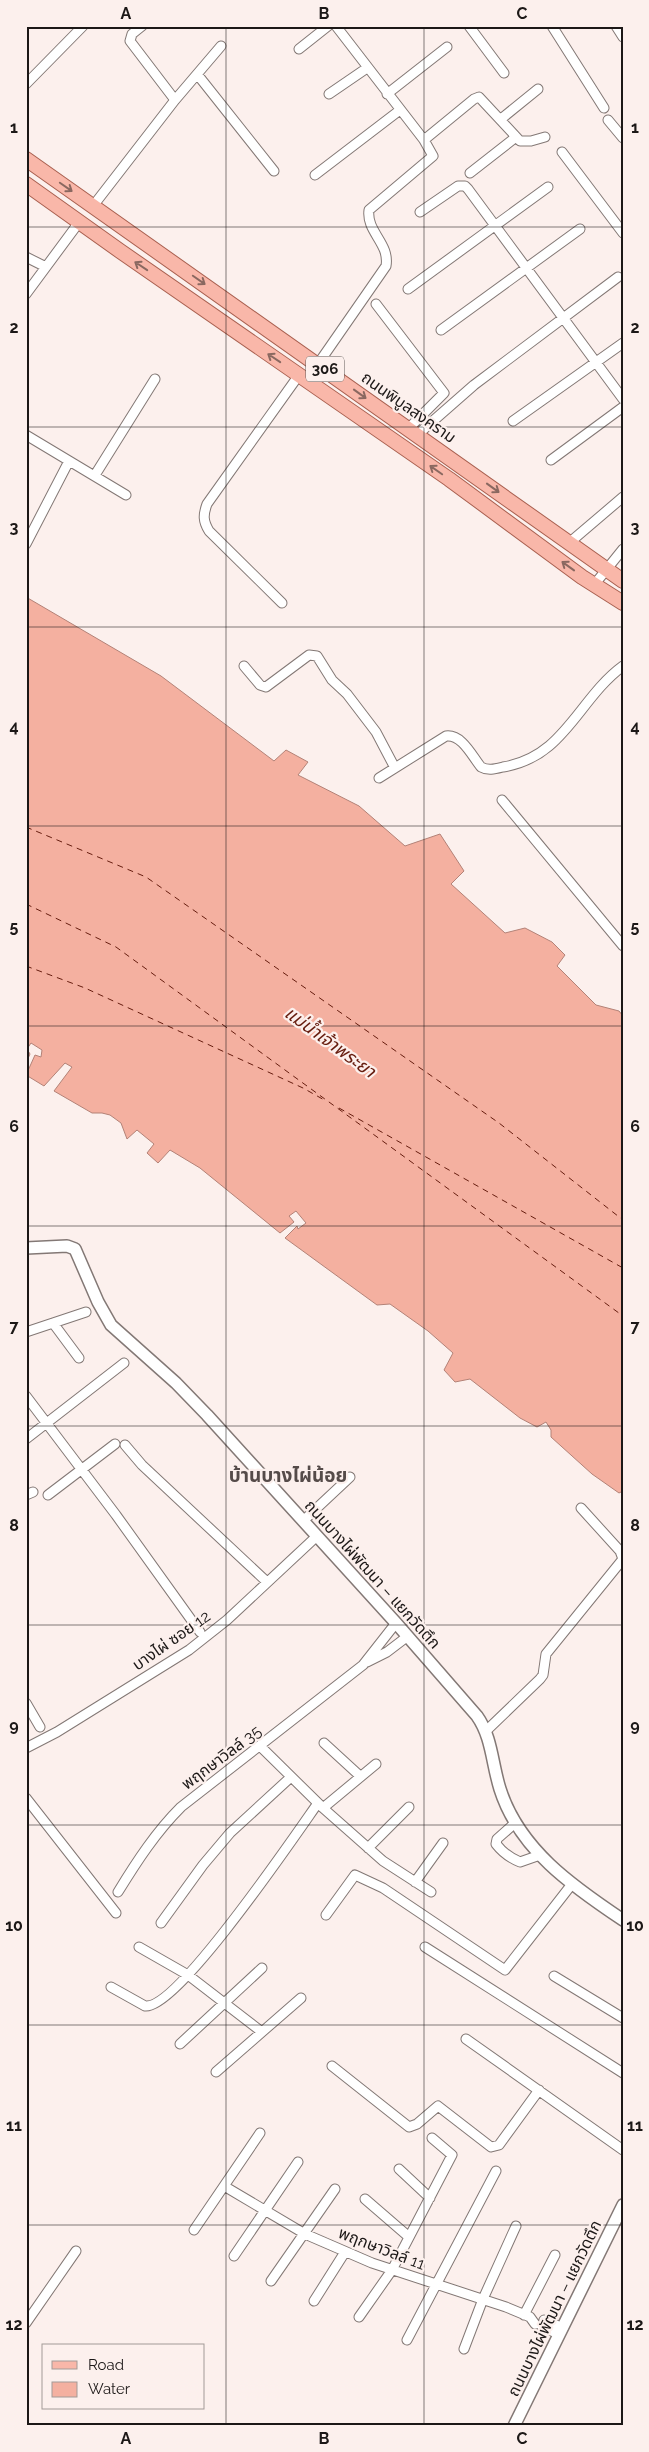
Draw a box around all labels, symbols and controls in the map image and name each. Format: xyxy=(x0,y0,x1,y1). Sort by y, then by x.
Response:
text: A xyxy=(121,4,132,23)
text: B xyxy=(319,4,330,23)
text: C xyxy=(517,4,528,23)
text: 1 xyxy=(10,118,18,137)
text: 1 xyxy=(631,118,639,137)
one-way arrow xyxy=(59,182,73,192)
one-way arrow xyxy=(134,261,148,271)
one-way arrow xyxy=(192,275,206,285)
text: 2 xyxy=(9,318,19,337)
text: 2 xyxy=(630,318,640,337)
one-way arrow xyxy=(268,353,282,363)
road number: 306 xyxy=(306,356,344,382)
street label: ถนนพิบูลสงคราม xyxy=(358,368,460,447)
one-way arrow xyxy=(353,389,366,400)
one-way arrow xyxy=(430,465,444,475)
one-way arrow xyxy=(486,483,499,494)
text: 3 xyxy=(10,518,19,537)
text: 3 xyxy=(631,518,640,537)
one-way arrow xyxy=(561,561,575,571)
text: 4 xyxy=(9,717,19,736)
text: 4 xyxy=(630,717,640,736)
text: 5 xyxy=(10,917,19,936)
text: 5 xyxy=(631,917,640,936)
water label: แม่น้ำเจ้าพระยา xyxy=(281,1000,381,1082)
text: 6 xyxy=(9,1117,19,1136)
text: 6 xyxy=(630,1117,640,1136)
text: 7 xyxy=(10,1317,19,1336)
text: 7 xyxy=(631,1317,640,1336)
district label: บ้านบางไผ่น้อย xyxy=(229,1464,347,1486)
street label: ถนนบางไผ่พัฒนา – แยกวัดตึก xyxy=(301,1496,444,1653)
text: 8 xyxy=(9,1516,19,1535)
text: 8 xyxy=(630,1516,640,1535)
street label: บางไผ่ ซอย 12 xyxy=(129,1607,214,1674)
text: 9 xyxy=(9,1716,19,1735)
text: 9 xyxy=(630,1716,640,1735)
street label: พฤกษาวิลล์ 35 xyxy=(178,1721,265,1793)
text: 10 xyxy=(5,1916,23,1935)
text: 10 xyxy=(626,1916,644,1935)
text: 11 xyxy=(6,2116,22,2135)
text: 11 xyxy=(627,2116,643,2135)
street label: ถนนบางไผ่พัฒนา – แยกวัดตึก xyxy=(503,2217,605,2399)
street label: พฤกษาวิลล์ 11 xyxy=(336,2223,428,2274)
text: 12 xyxy=(6,2315,22,2334)
text: 12 xyxy=(627,2315,643,2334)
legend xyxy=(42,2344,205,2410)
text: Road xyxy=(88,2356,124,2374)
text: Water xyxy=(88,2380,131,2398)
text: A xyxy=(121,2429,132,2448)
text: B xyxy=(319,2429,330,2448)
text: C xyxy=(517,2429,528,2448)

